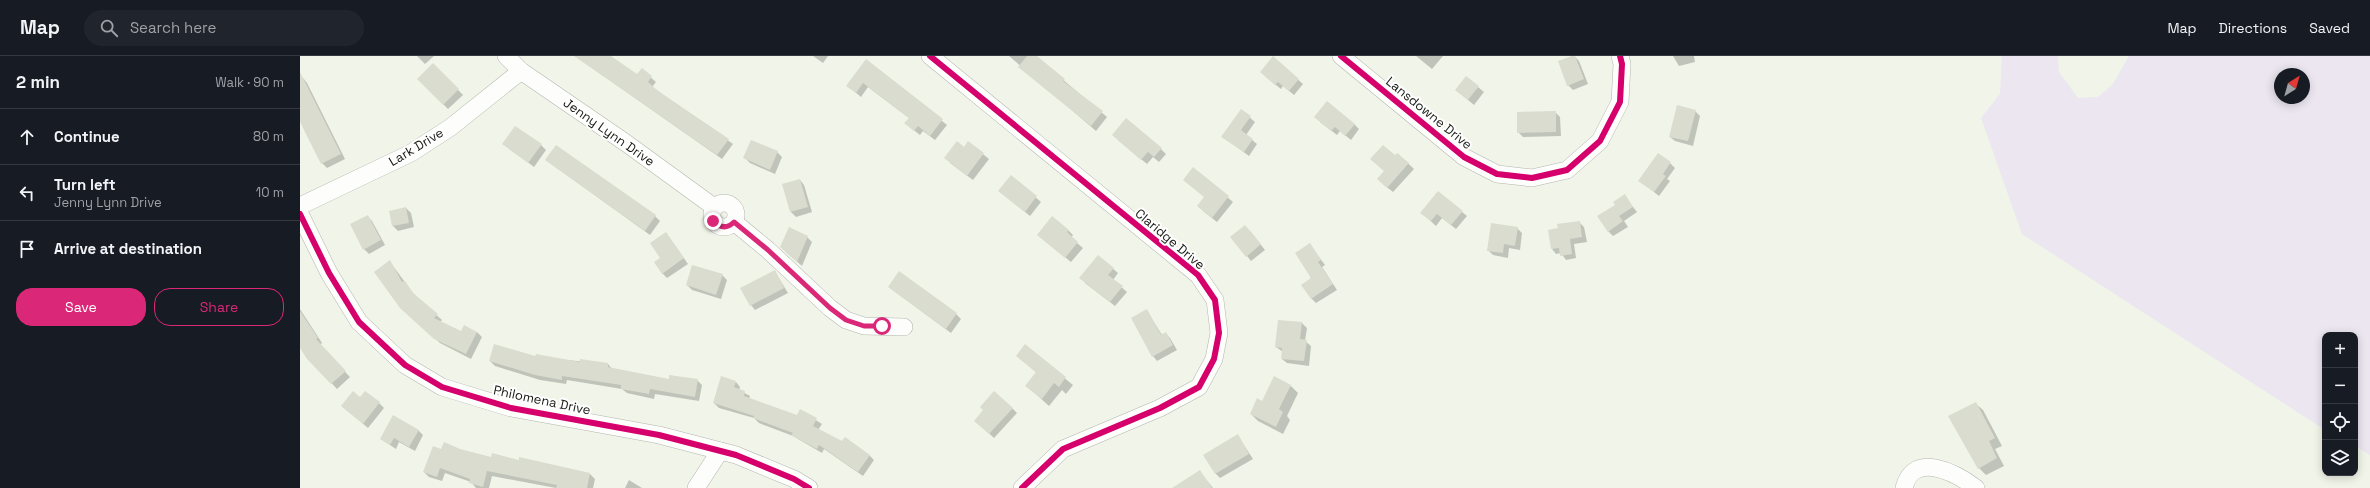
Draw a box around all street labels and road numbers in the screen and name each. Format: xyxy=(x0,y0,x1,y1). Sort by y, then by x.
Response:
street label: Lansdowne Drive xyxy=(1382,73,1476,153)
street label: Jenny Lynn Drive xyxy=(560,94,658,170)
street label: Lark Drive xyxy=(385,124,447,170)
street label: Claridge Drive xyxy=(1132,205,1208,273)
street label: Philomena Drive xyxy=(492,381,592,419)

